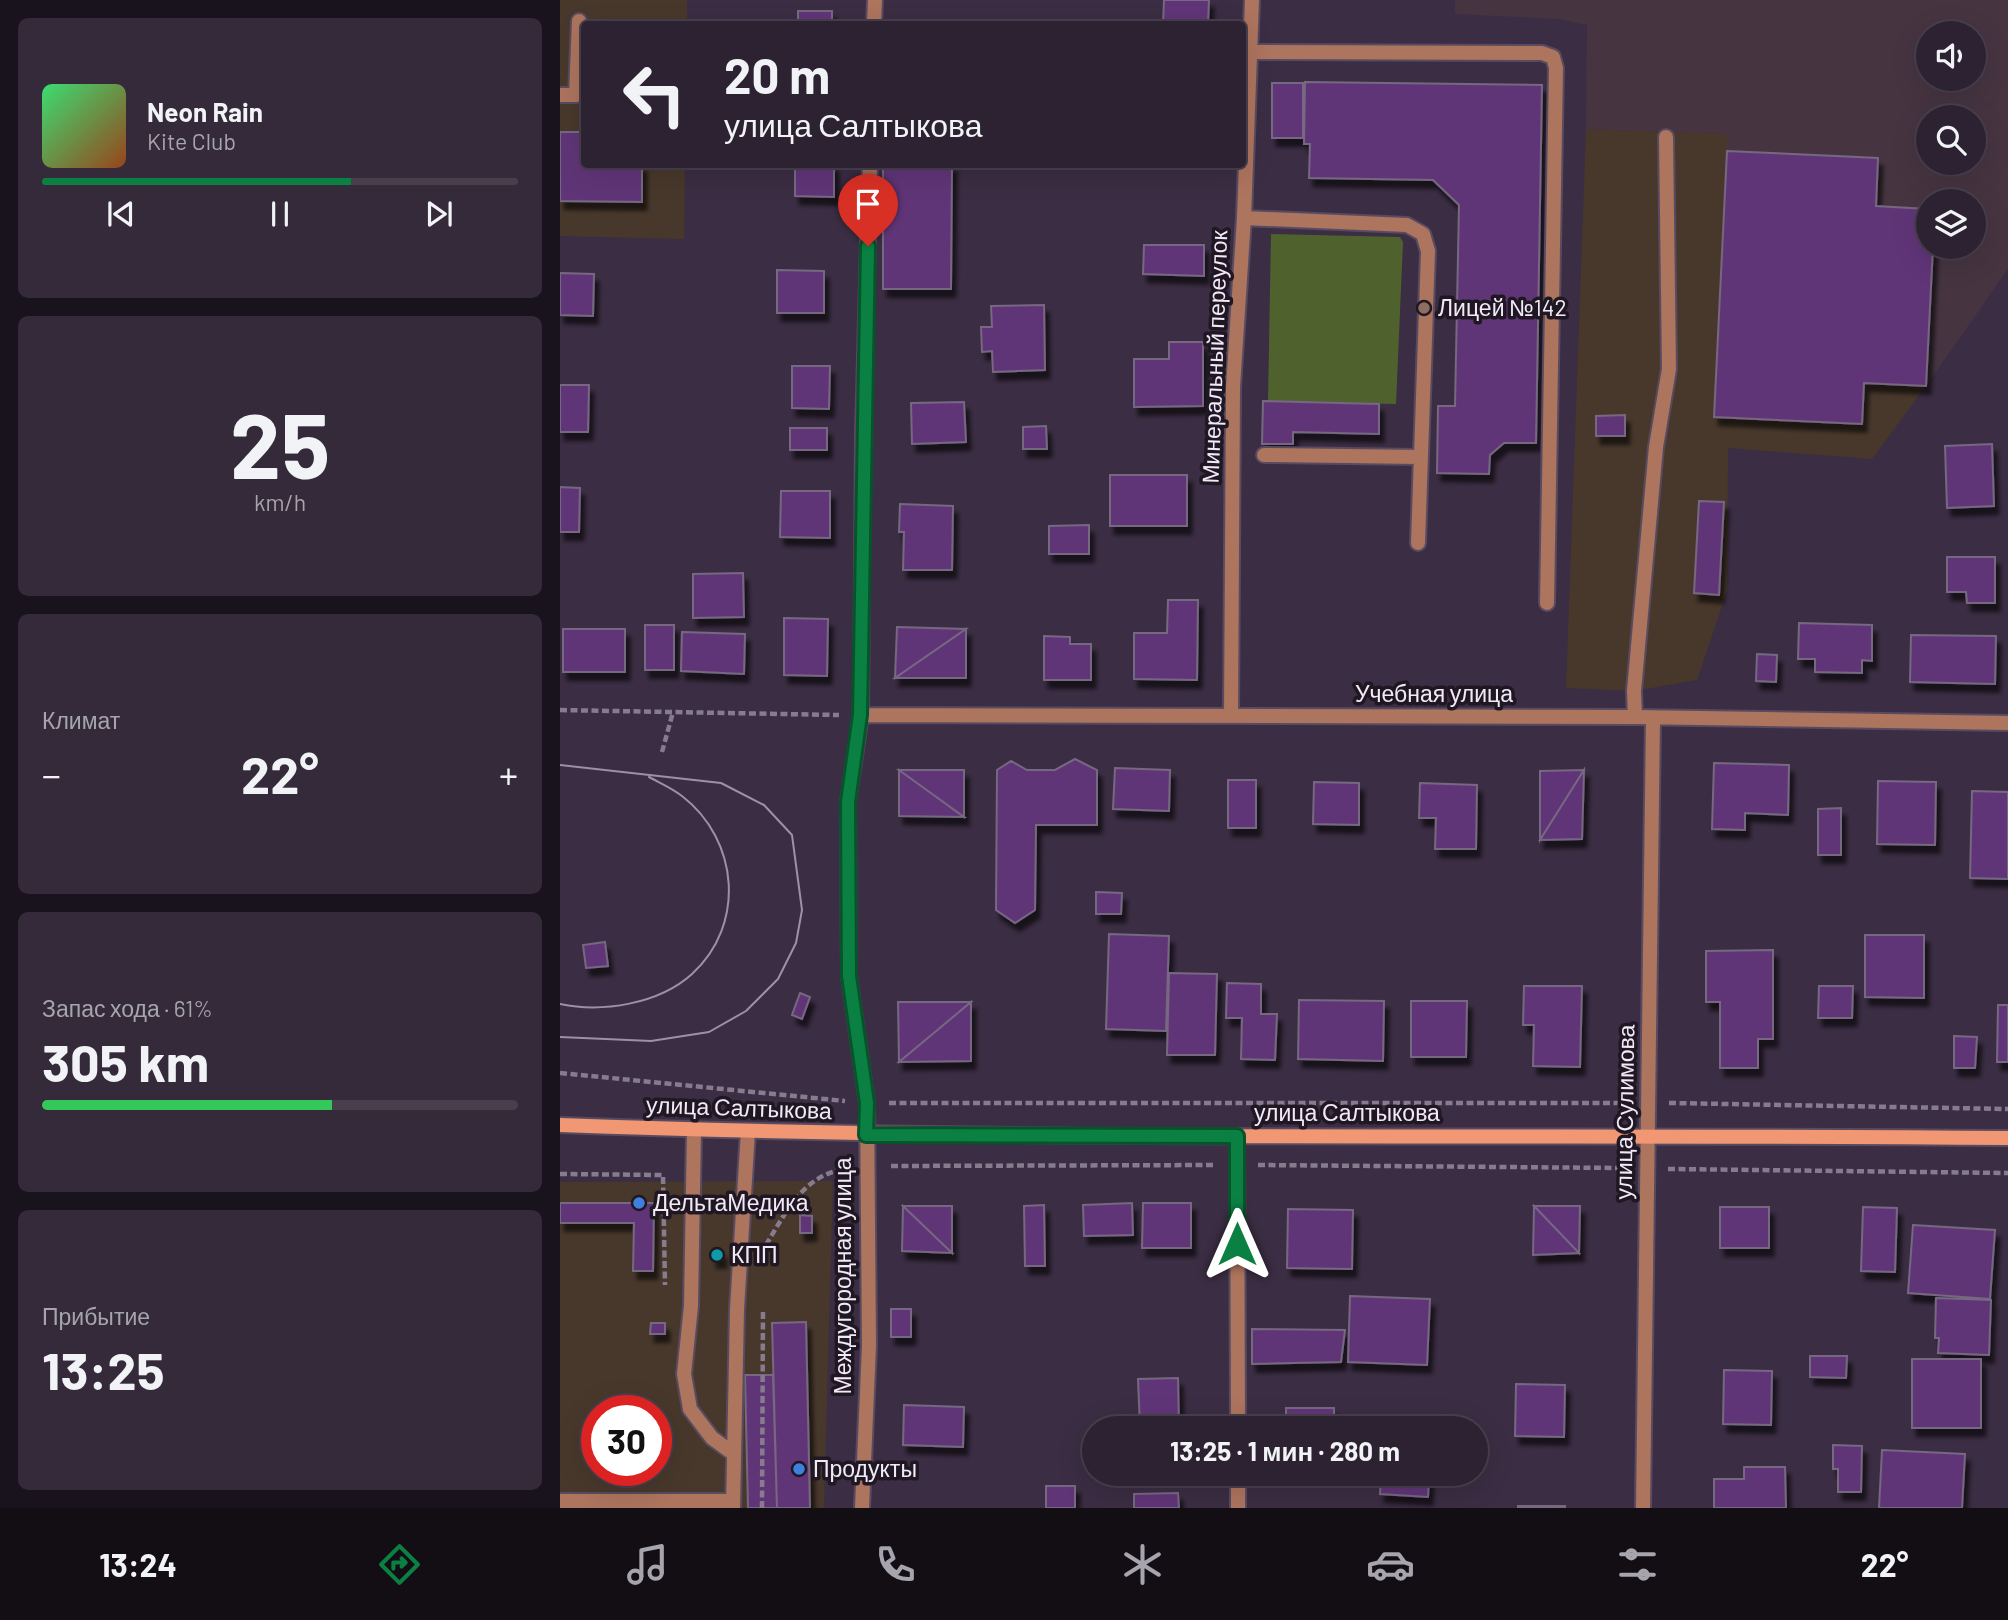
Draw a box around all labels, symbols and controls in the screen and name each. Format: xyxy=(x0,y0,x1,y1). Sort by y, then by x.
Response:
map controls xyxy=(1916,21,1986,259)
button: sound xyxy=(1916,21,1986,91)
text: 20 m xyxy=(724,45,830,104)
icon: left xyxy=(609,49,700,140)
text: Neon Rain xyxy=(147,96,263,127)
text: улица Салтыкова xyxy=(724,105,983,143)
button: search xyxy=(1916,105,1986,175)
text: Kite Club xyxy=(147,127,236,155)
pin xyxy=(838,174,898,246)
icon: arrive xyxy=(849,185,887,223)
button: layers xyxy=(1916,189,1986,259)
icon: previous xyxy=(102,195,140,233)
icon: pause xyxy=(261,195,299,233)
icon: next xyxy=(420,195,458,233)
street label: Минеральный переулок xyxy=(1196,229,1232,484)
place label: Лицей №142 xyxy=(1438,293,1567,321)
marker: Лицей №142 xyxy=(1416,300,1432,316)
text: 25 xyxy=(230,388,330,497)
text: km/h xyxy=(254,488,306,516)
street label: Учебная улица xyxy=(1355,679,1513,707)
text: Климат xyxy=(42,706,120,734)
text: 22° xyxy=(241,742,319,804)
text: − xyxy=(42,751,61,797)
text: + xyxy=(499,751,518,797)
text: Запас хода · 61% xyxy=(42,994,213,1022)
street label: улица Сулимова xyxy=(1608,1024,1640,1200)
text: 305 km xyxy=(42,1030,209,1092)
street label: улица Салтыкова xyxy=(646,1090,833,1124)
street label: улица Салтыкова xyxy=(1254,1098,1440,1126)
street label: Междугородная улица xyxy=(828,1157,856,1395)
place label: ДельтаМедика xyxy=(653,1188,809,1216)
marker: ДельтаМедика xyxy=(631,1195,647,1211)
position arrow xyxy=(1200,1207,1274,1281)
place label: КПП xyxy=(731,1240,777,1268)
marker: КПП xyxy=(709,1247,725,1263)
text: Прибытие xyxy=(42,1302,150,1330)
text: 13:25 xyxy=(42,1338,165,1400)
speed limit sign: 30 xyxy=(581,1395,672,1486)
text: 13:25 · 1 мин · 280 m xyxy=(1170,1435,1400,1466)
place label: Продукты xyxy=(813,1454,917,1482)
marker: Продукты xyxy=(791,1461,807,1477)
icon: directions xyxy=(375,1540,424,1589)
icon: music xyxy=(623,1540,672,1589)
icon: phone xyxy=(871,1540,920,1589)
icon: climate xyxy=(1118,1540,1167,1589)
icon: car xyxy=(1366,1540,1415,1589)
icon: filters xyxy=(1613,1540,1662,1589)
text: 13:24 xyxy=(99,1545,177,1583)
text: 22° xyxy=(1861,1545,1909,1583)

